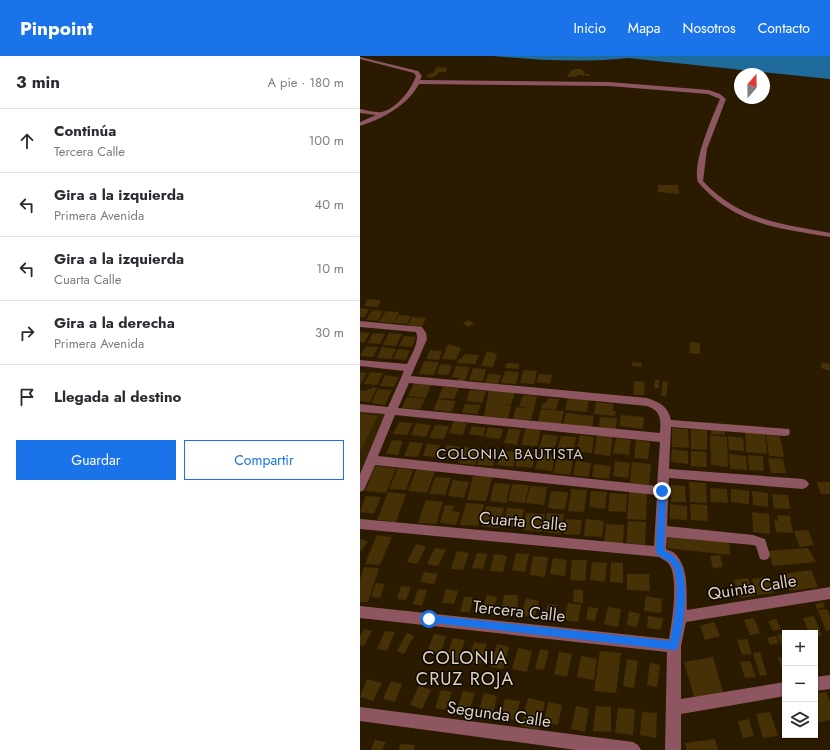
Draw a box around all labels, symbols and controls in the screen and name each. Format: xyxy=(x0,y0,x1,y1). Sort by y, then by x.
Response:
text: Pinpoint xyxy=(20,15,93,42)
text: Inicio xyxy=(573,18,606,38)
text: Mapa xyxy=(628,18,661,38)
text: Nosotros xyxy=(683,18,736,38)
text: Contacto xyxy=(758,18,810,38)
north arrow xyxy=(734,68,770,104)
text: 3 min xyxy=(16,70,60,94)
text: A pie · 180 m xyxy=(268,73,344,92)
text: Continúa xyxy=(54,120,116,142)
icon: ahead xyxy=(16,130,38,152)
text: 100 m xyxy=(309,131,344,150)
text: Tercera Calle xyxy=(54,142,125,161)
text: Gira a la izquierda xyxy=(54,184,184,206)
icon: left xyxy=(16,194,38,216)
text: 40 m xyxy=(315,195,344,214)
text: Primera Avenida xyxy=(54,206,144,225)
text: Gira a la izquierda xyxy=(54,248,184,270)
icon: left xyxy=(16,258,38,280)
text: 10 m xyxy=(316,259,344,278)
text: Cuarta Calle xyxy=(54,270,122,289)
text: Gira a la derecha xyxy=(54,312,175,334)
icon: right xyxy=(16,322,38,344)
text: 30 m xyxy=(315,323,344,342)
text: Primera Avenida xyxy=(54,334,144,353)
icon: arrive xyxy=(16,386,38,408)
text: Llegada al destino xyxy=(54,386,181,408)
button: Guardar xyxy=(16,440,176,480)
button: Compartir xyxy=(184,440,344,480)
district label: COLONIA BAUTISTA xyxy=(436,443,584,465)
route end xyxy=(653,482,671,500)
street label: Cuarta Calle xyxy=(478,505,568,537)
street label: Quinta Calle xyxy=(706,568,798,606)
street label: Tercera Calle xyxy=(472,594,567,628)
route start xyxy=(420,610,438,628)
map controls xyxy=(782,630,818,738)
button: + xyxy=(782,630,818,666)
district label: COLONIA CRUZ ROJA xyxy=(416,645,514,692)
button: − xyxy=(782,666,818,702)
street label: Segunda Calle xyxy=(445,695,553,733)
button: layers xyxy=(782,702,818,738)

